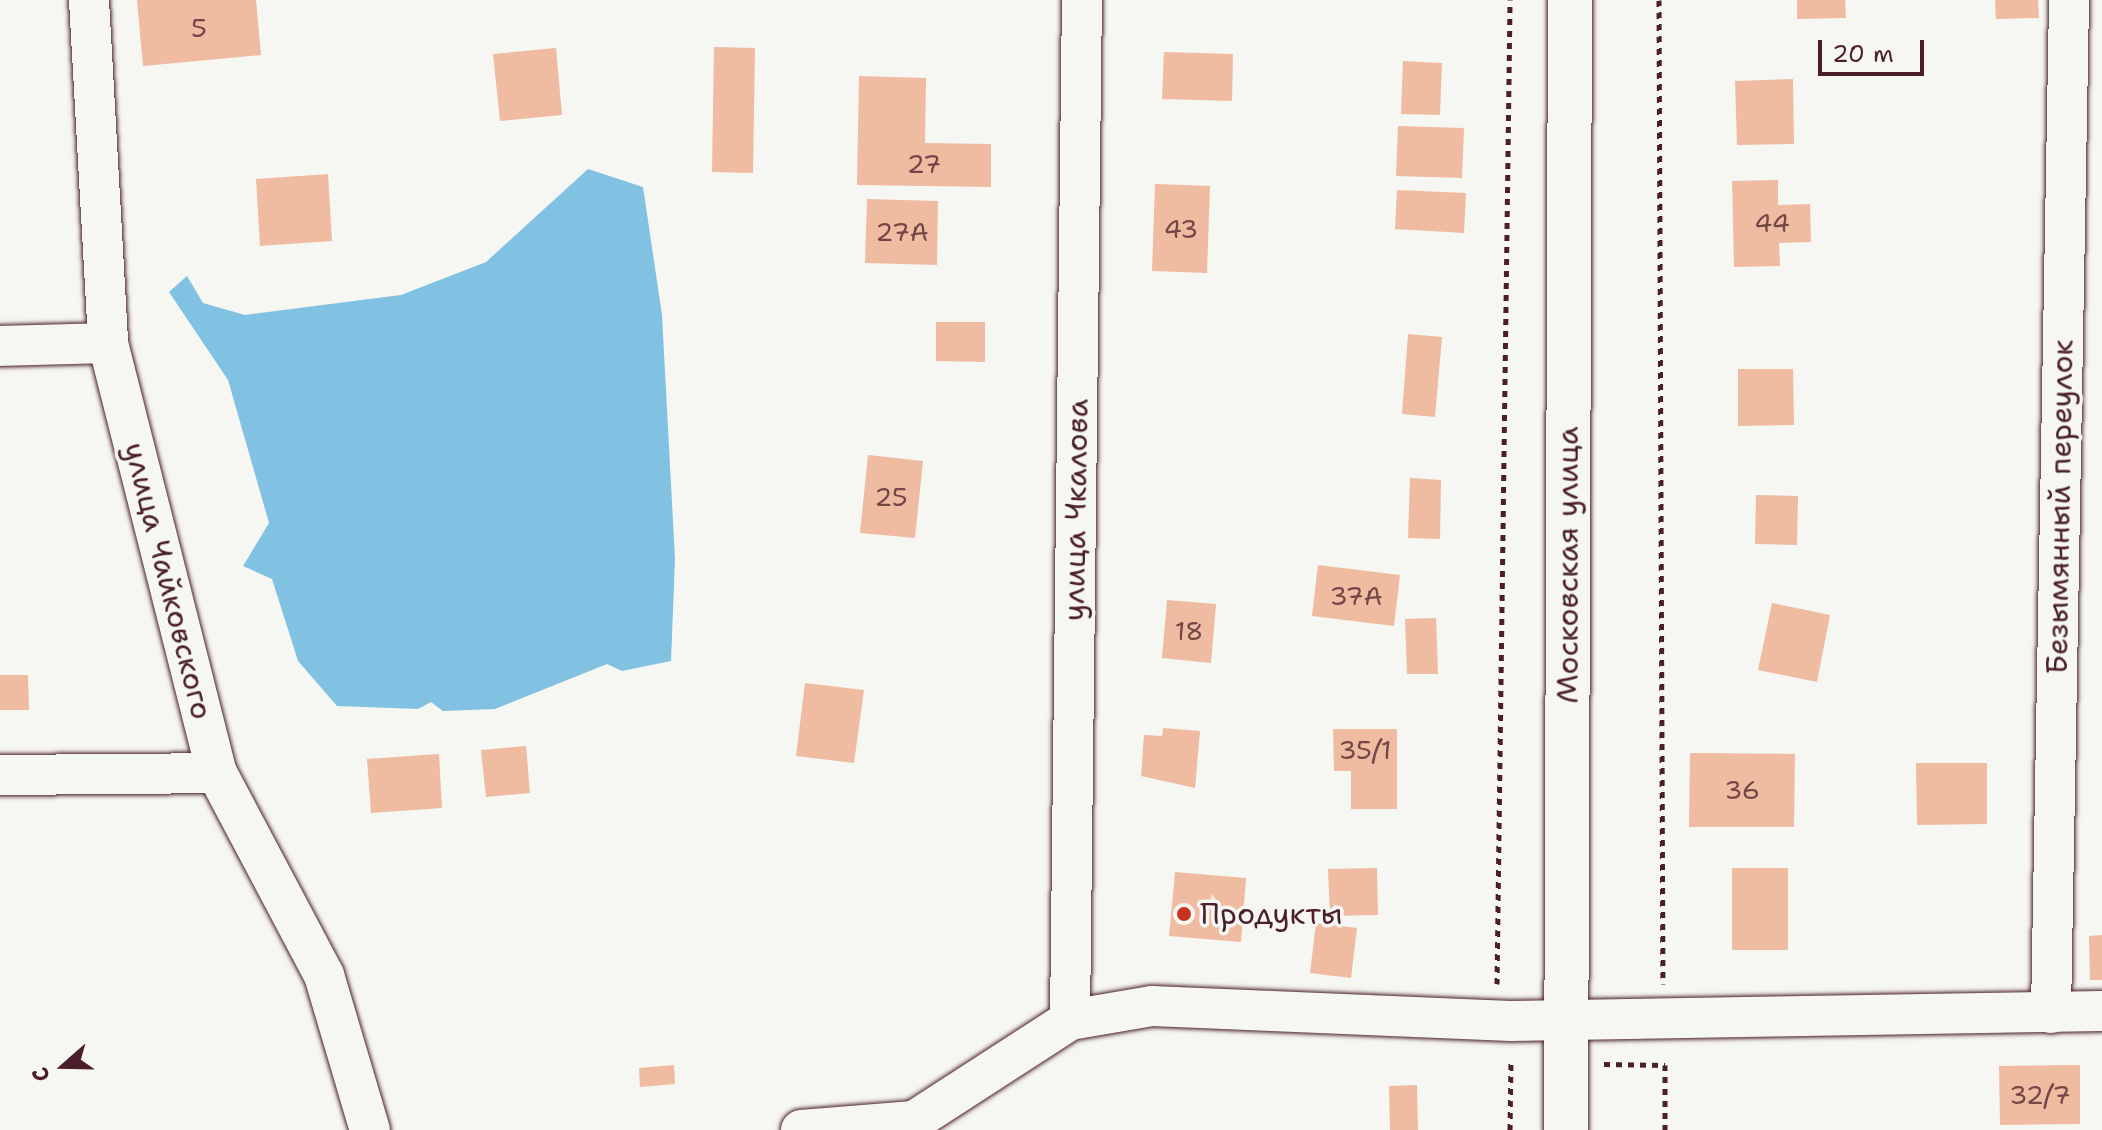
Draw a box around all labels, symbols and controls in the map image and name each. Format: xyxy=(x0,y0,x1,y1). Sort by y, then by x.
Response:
house number: 5 xyxy=(191,12,207,44)
scale bar xyxy=(1822,24,1928,74)
text: 20 m xyxy=(1832,38,1894,70)
house number: 27 xyxy=(907,148,941,180)
house number: 44 xyxy=(1754,207,1790,239)
house number: 43 xyxy=(1164,213,1198,245)
house number: 27А xyxy=(875,216,929,248)
street label: Безымянный переулок xyxy=(2039,339,2081,675)
street label: улица Чкалова xyxy=(1056,399,1096,621)
street label: Московская улица xyxy=(1550,426,1586,704)
street label: улица Чайковского xyxy=(116,439,220,723)
house number: 25 xyxy=(874,481,908,513)
house number: 37А xyxy=(1329,580,1383,612)
house number: 18 xyxy=(1175,615,1203,647)
house number: 35/1 xyxy=(1338,734,1392,766)
house number: 36 xyxy=(1724,774,1760,806)
place label: Продукты xyxy=(1200,896,1343,932)
marker: Продукты xyxy=(1175,905,1193,923)
north arrow xyxy=(24,1026,104,1106)
text: С xyxy=(25,1063,57,1086)
house number: 32/7 xyxy=(2009,1079,2071,1111)

